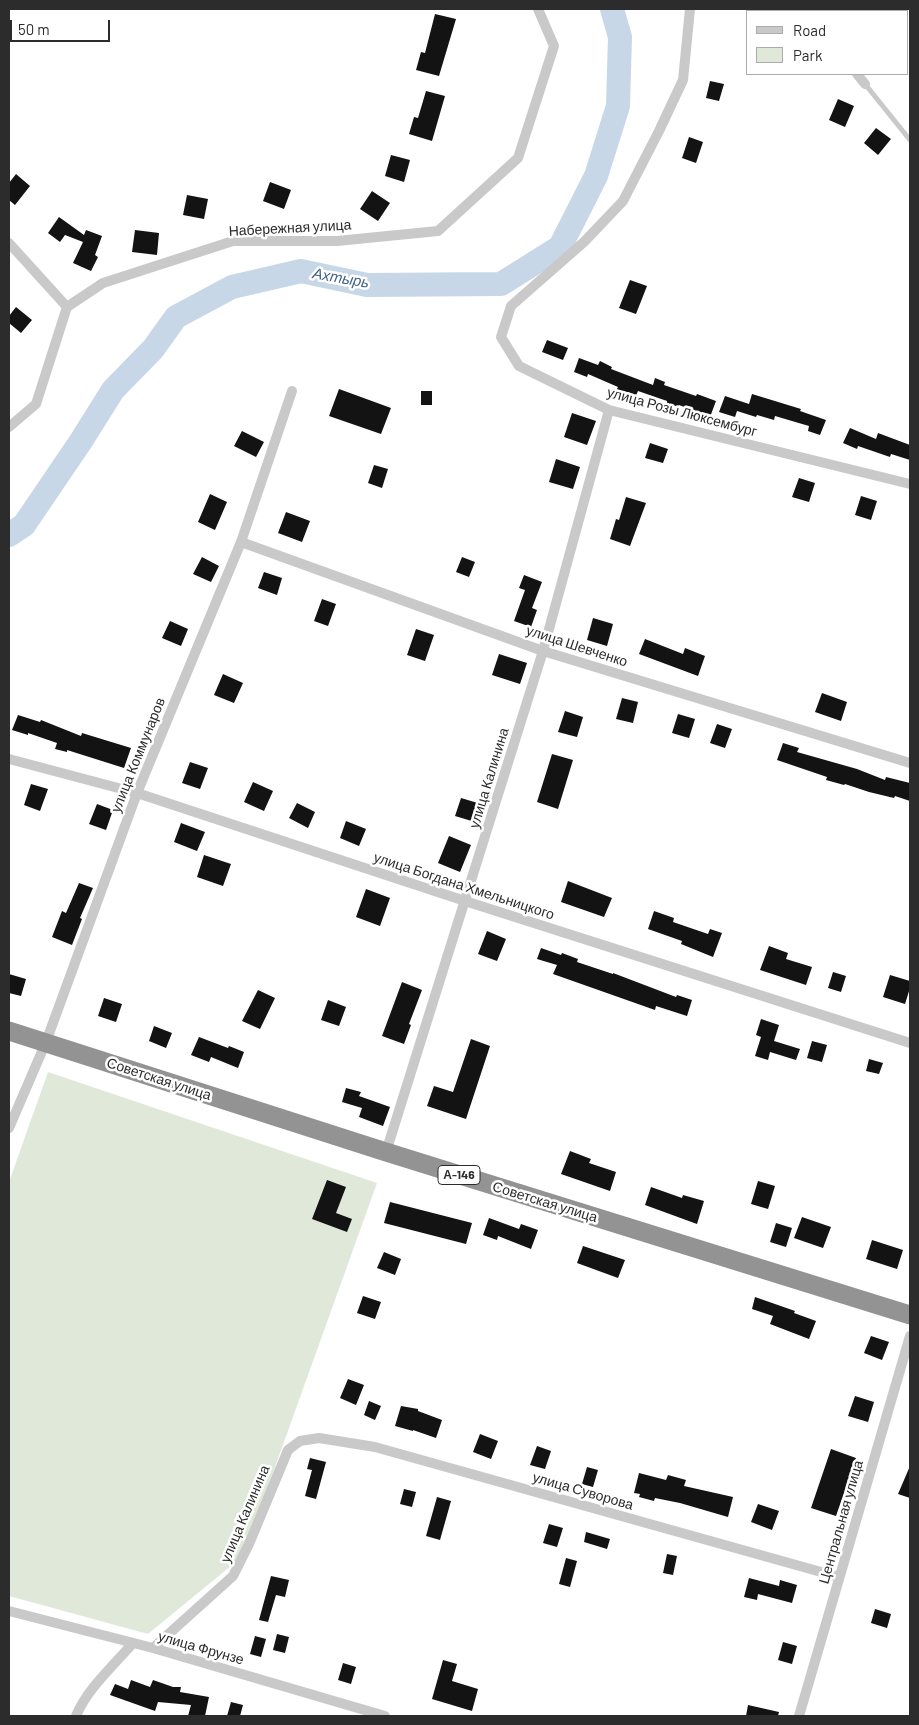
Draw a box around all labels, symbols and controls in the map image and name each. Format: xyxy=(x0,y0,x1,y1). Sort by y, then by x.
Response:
scale bar xyxy=(12,10,112,42)
legend xyxy=(746,10,909,75)
text: 50 m xyxy=(18,20,50,38)
text: Road xyxy=(793,21,826,39)
text: Park xyxy=(793,46,822,64)
street label: Набережная улица xyxy=(228,216,352,240)
water label: Ахтырь xyxy=(311,264,371,292)
street label: улица Розы Люксембург xyxy=(605,384,759,440)
street label: улица Шевченко xyxy=(524,622,630,670)
street label: улица Коммунаров xyxy=(107,695,169,815)
street label: улица Калинина xyxy=(466,726,512,830)
street label: улица Богдана Хмельницкого xyxy=(372,849,556,923)
street label: Советская улица xyxy=(105,1054,213,1104)
road number: А-146 xyxy=(438,1166,480,1184)
street label: Советская улица xyxy=(491,1178,599,1226)
street label: Центральная улица xyxy=(815,1458,867,1586)
street label: улица Калинина xyxy=(217,1463,273,1565)
street label: улица Суворова xyxy=(531,1469,635,1513)
street label: улица Фрунзе xyxy=(156,1628,246,1668)

